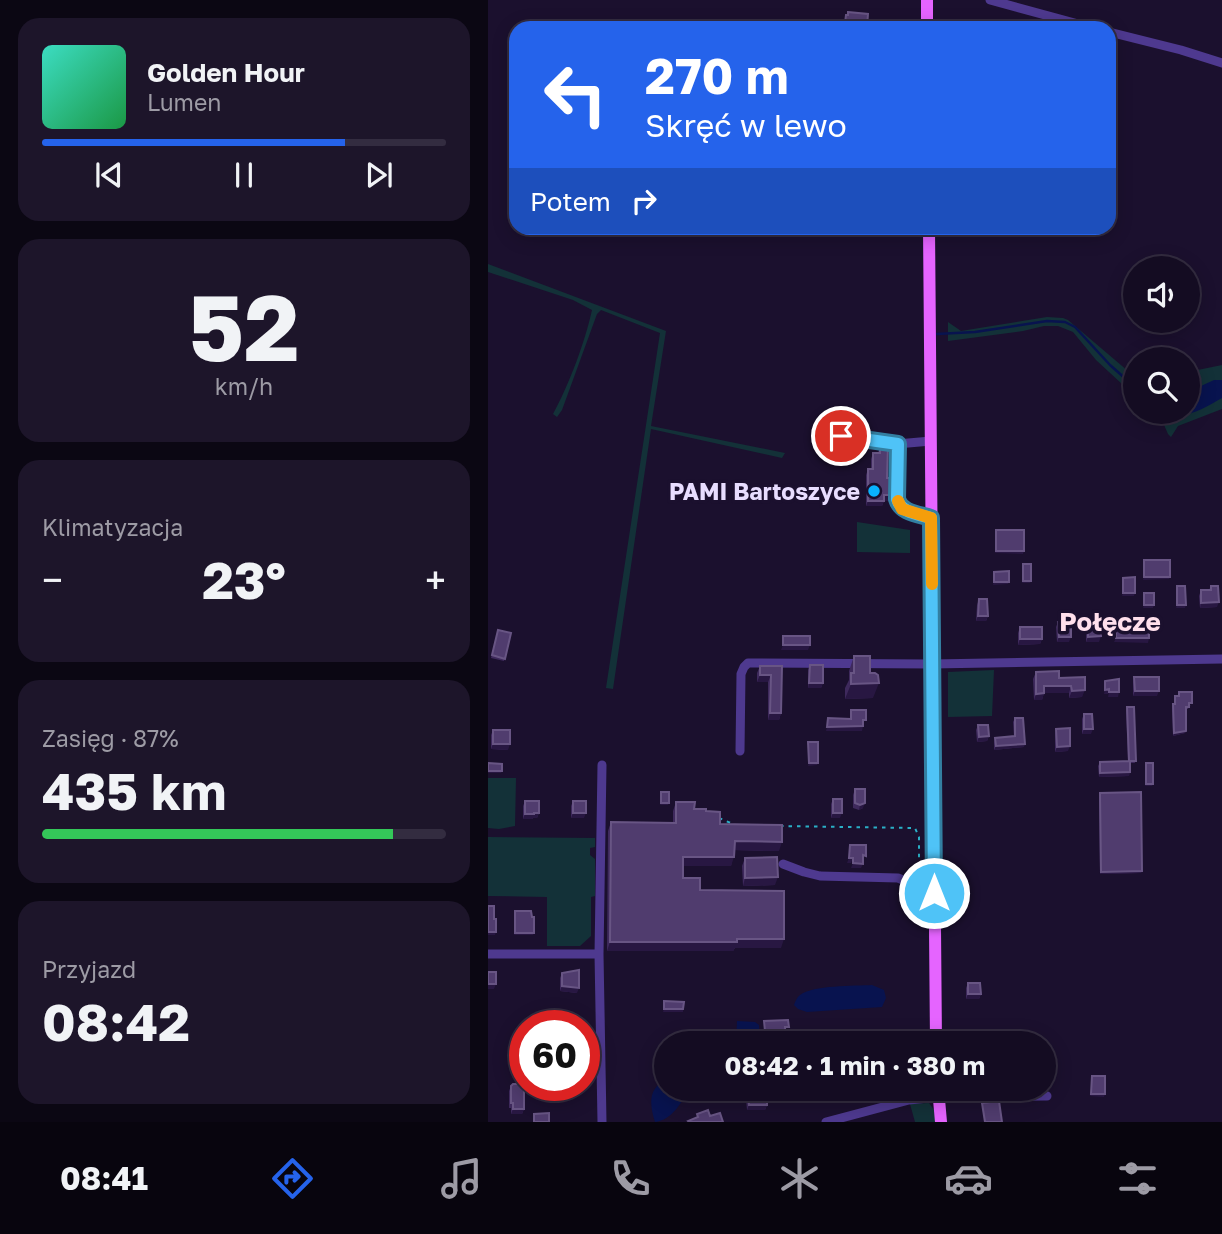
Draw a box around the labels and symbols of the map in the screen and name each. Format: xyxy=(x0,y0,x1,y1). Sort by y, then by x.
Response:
pin xyxy=(811,406,871,466)
place label: PAMI Bartoszyce xyxy=(669,477,860,505)
marker: PAMI Bartoszyce xyxy=(866,483,882,499)
district label: Połęcze xyxy=(1059,606,1161,637)
position arrow xyxy=(897,856,971,930)
speed limit sign: 60 xyxy=(509,1010,600,1101)

